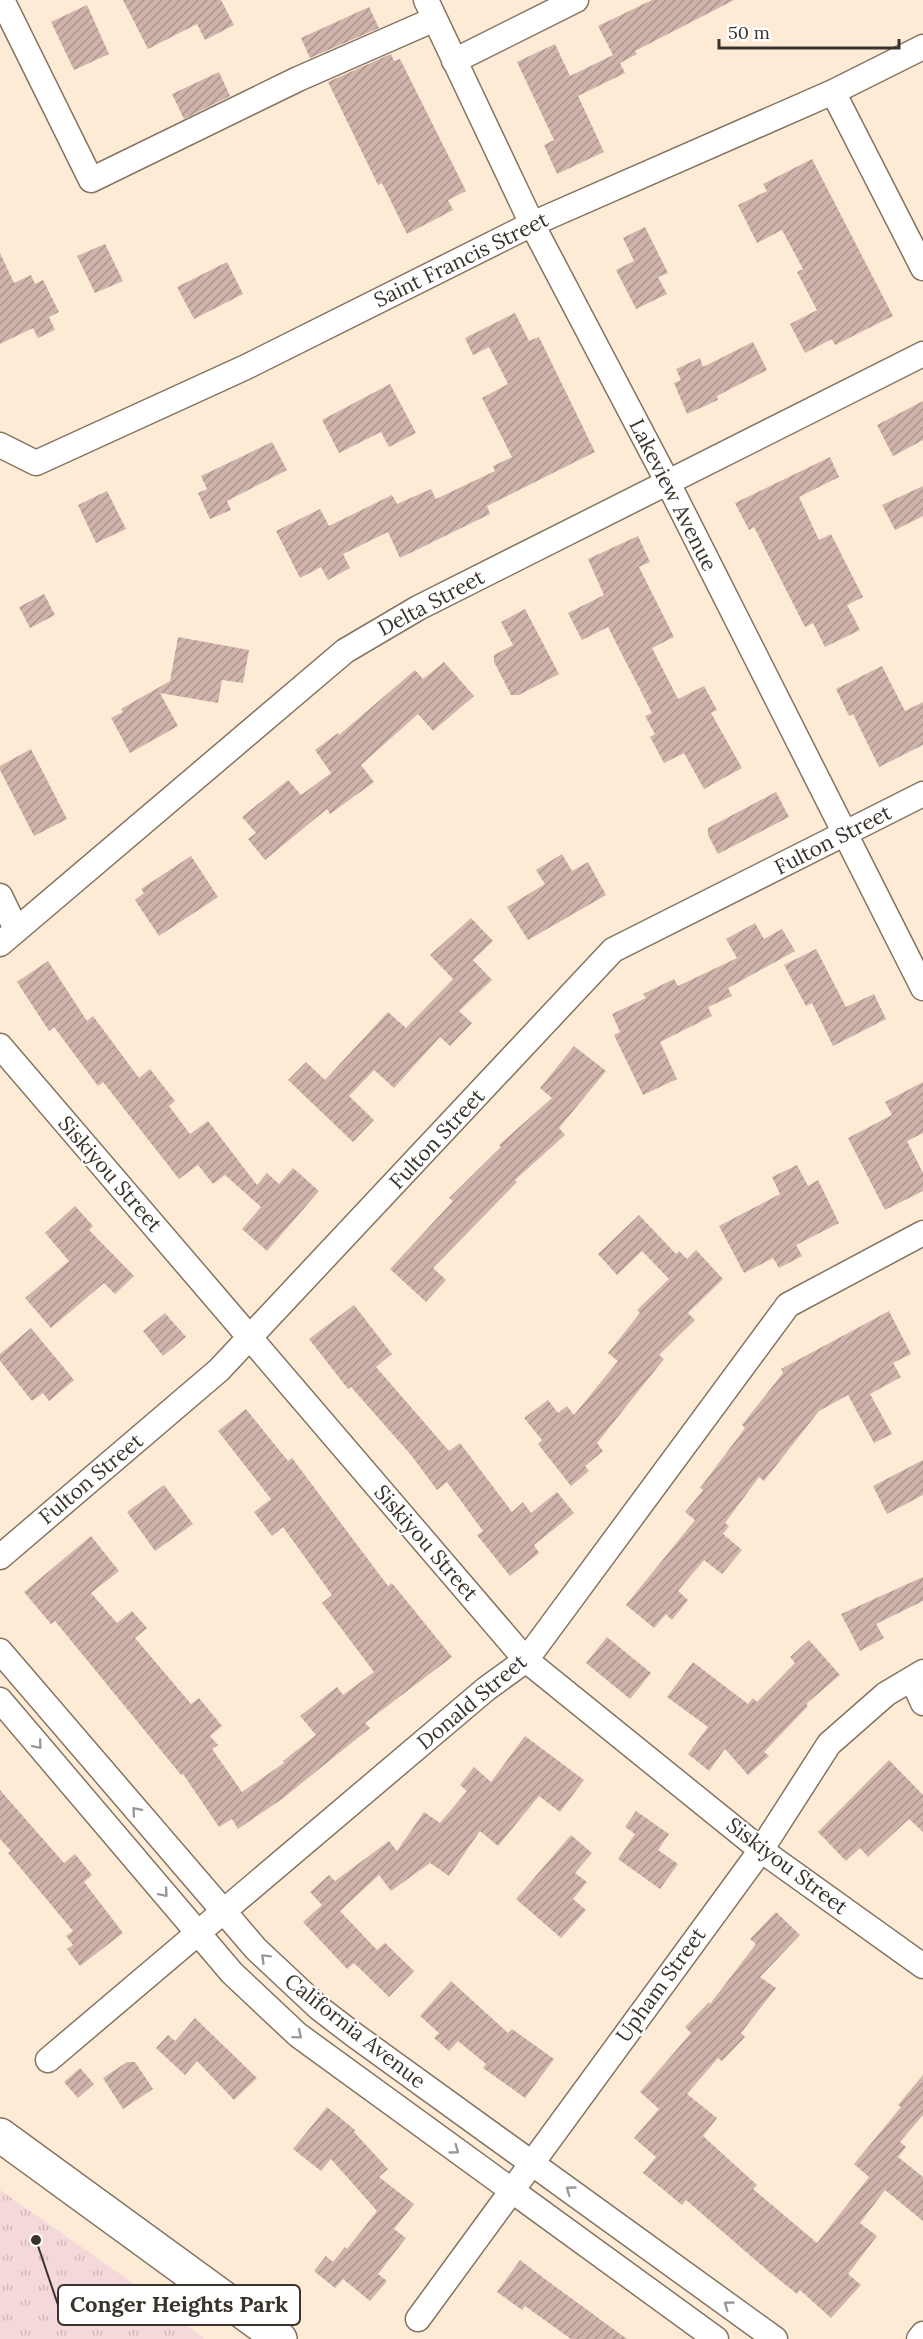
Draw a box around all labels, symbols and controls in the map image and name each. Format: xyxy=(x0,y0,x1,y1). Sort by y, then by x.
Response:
scale bar xyxy=(719,12,899,50)
text: 50 m xyxy=(728,21,770,44)
street label: Saint Francis Street xyxy=(369,205,553,313)
street label: Lakeview Avenue xyxy=(623,414,723,575)
street label: Delta Street xyxy=(373,563,489,642)
street label: Fulton Street xyxy=(770,798,897,881)
street label: Fulton Street xyxy=(383,1082,491,1195)
street label: Siskiyou Street xyxy=(53,1110,169,1238)
street label: Fulton Street xyxy=(33,1427,149,1530)
street label: Siskiyou Street xyxy=(369,1479,485,1607)
street label: Donald Street xyxy=(411,1647,533,1755)
one-way arrow xyxy=(31,1738,42,1749)
one-way arrow xyxy=(133,1807,144,1818)
street label: Siskiyou Street xyxy=(721,1811,854,1921)
one-way arrow xyxy=(157,1886,168,1897)
street label: Upham Street xyxy=(610,1921,712,2047)
one-way arrow xyxy=(261,1954,272,1965)
street label: California Avenue xyxy=(279,1967,431,2094)
one-way arrow xyxy=(291,2028,302,2039)
one-way arrow xyxy=(448,2143,459,2154)
one-way arrow xyxy=(565,2186,576,2197)
callout: Conger Heights Park xyxy=(58,2285,300,2325)
text: Conger Heights Park xyxy=(70,2290,288,2318)
one-way arrow xyxy=(723,2301,734,2312)

